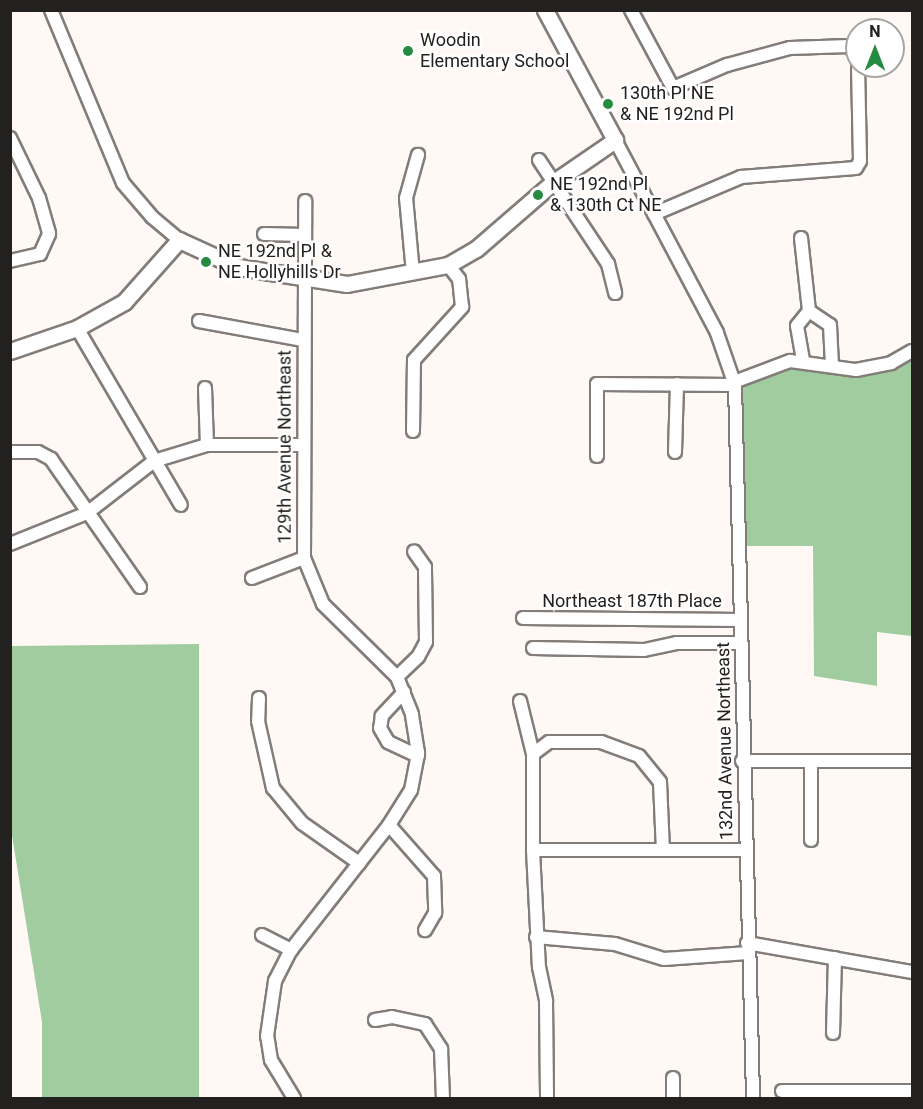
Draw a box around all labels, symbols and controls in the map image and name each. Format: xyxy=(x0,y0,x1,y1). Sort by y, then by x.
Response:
north arrow xyxy=(845,18,905,78)
text: N xyxy=(869,22,881,41)
place label: Woodin Elementary School xyxy=(420,30,569,72)
marker: Woodin Elementary School xyxy=(401,44,415,58)
place label: 130th Pl NE & NE 192nd Pl xyxy=(620,83,734,125)
marker: 130th Pl NE & NE 192nd Pl xyxy=(601,97,615,111)
place label: NE 192nd Pl & 130th Ct NE xyxy=(550,174,661,216)
marker: NE 192nd Pl & 130th Ct NE xyxy=(531,188,545,202)
place label: NE 192nd Pl & NE Hollyhills Dr xyxy=(218,241,341,284)
marker: NE 192nd Pl & NE Hollyhills Dr xyxy=(199,255,213,269)
street label: 129th Avenue Northeast xyxy=(274,350,296,544)
street label: Northeast 187th Place xyxy=(542,590,722,612)
street label: 132nd Avenue Northeast xyxy=(712,642,738,840)

